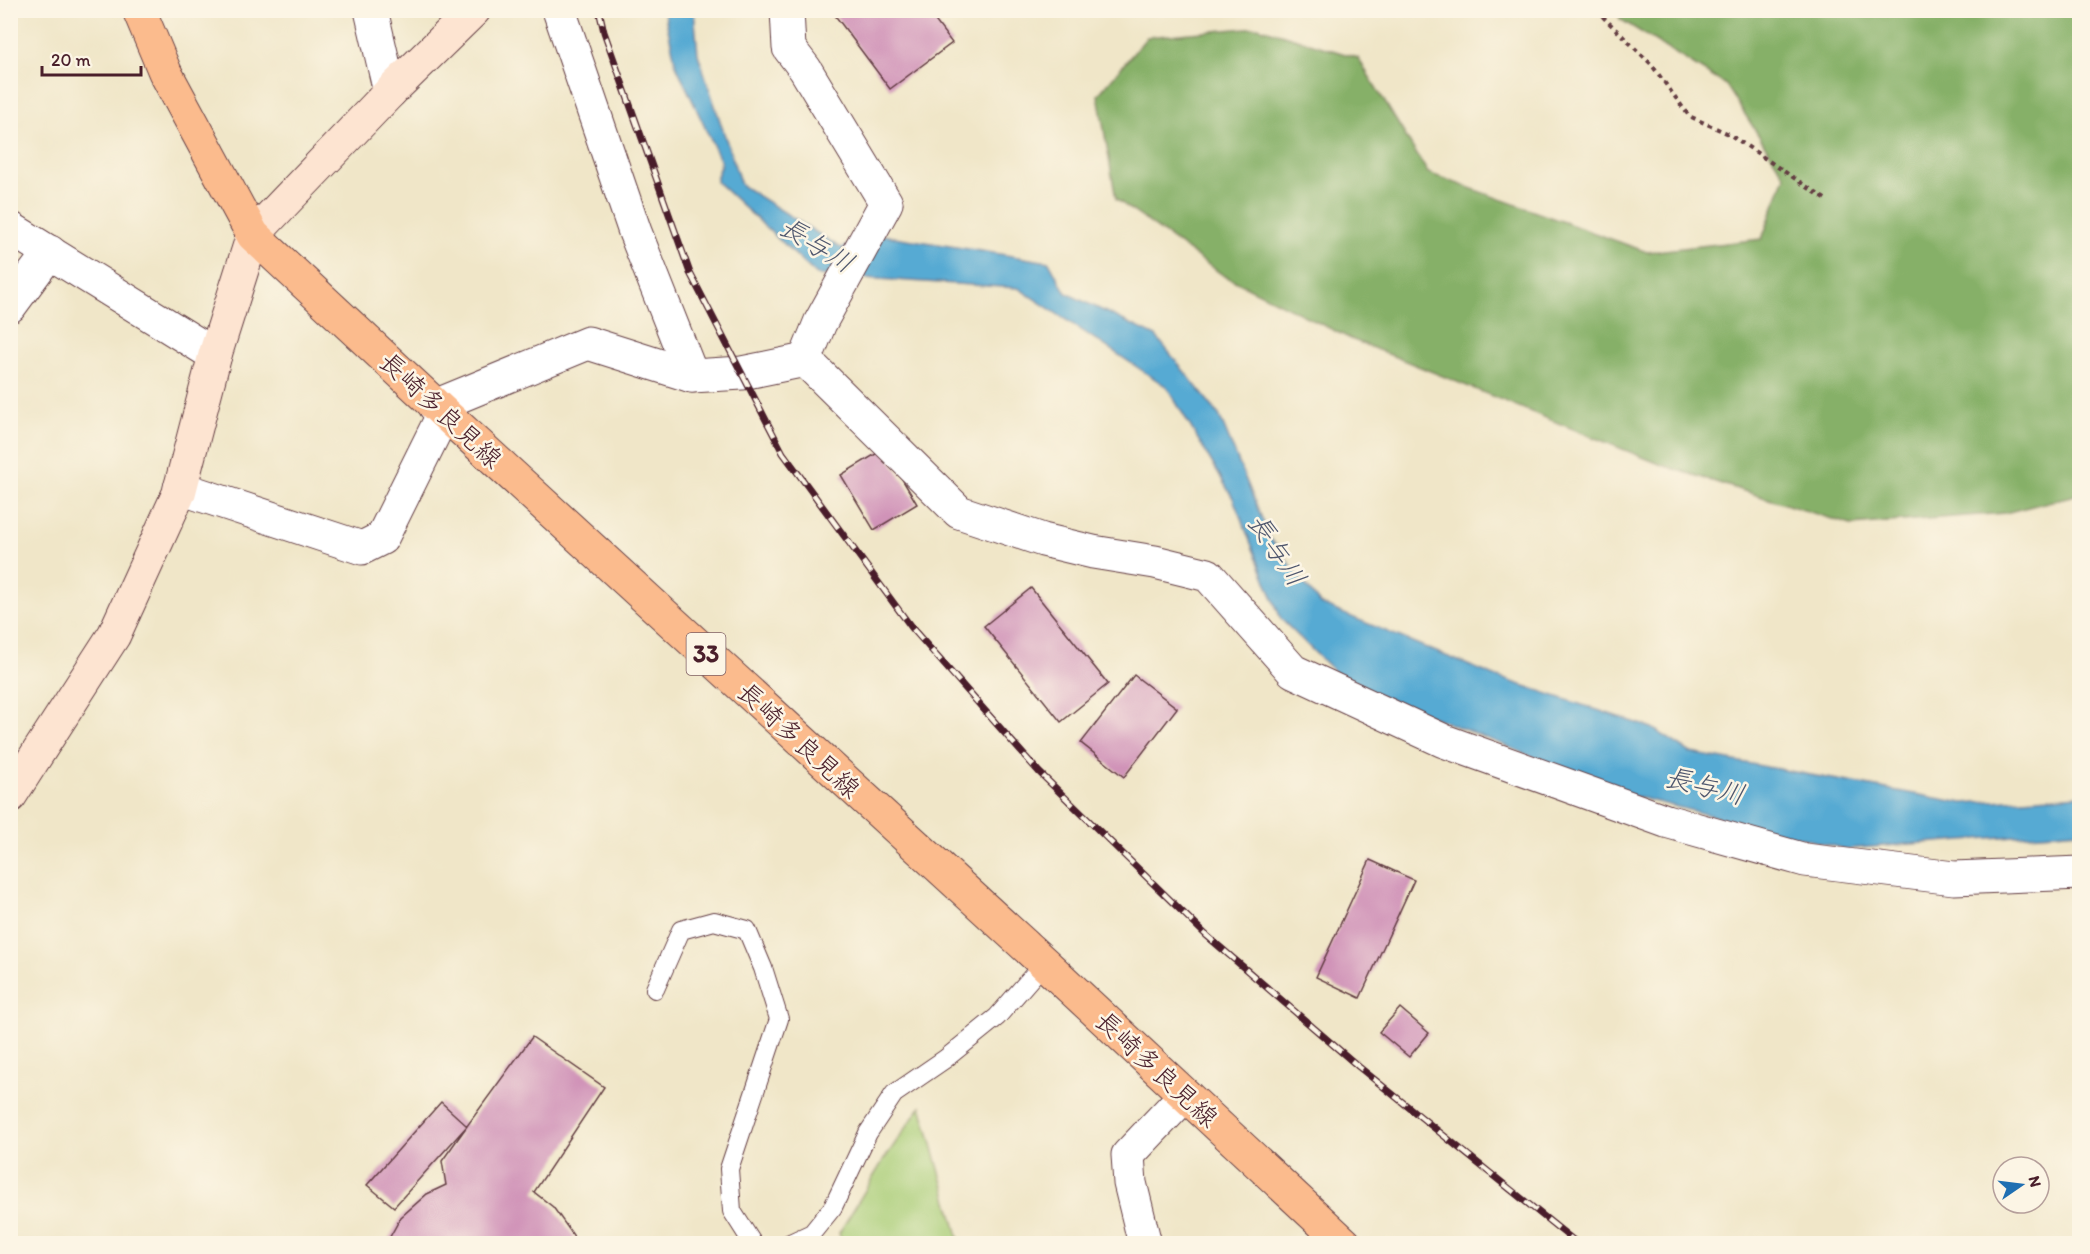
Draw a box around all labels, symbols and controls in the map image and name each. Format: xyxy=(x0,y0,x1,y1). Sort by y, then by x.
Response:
scale bar xyxy=(42,39,141,77)
text: 20 m xyxy=(51,49,91,71)
water label: 長与川 xyxy=(774,210,860,280)
street label: 長崎多良見線 xyxy=(373,345,509,475)
water label: 長与川 xyxy=(1241,507,1314,593)
road number: 33 xyxy=(686,633,726,675)
street label: 長崎多良見線 xyxy=(731,675,867,805)
water label: 長与川 xyxy=(1662,760,1748,811)
street label: 長崎多良見線 xyxy=(1089,1004,1225,1134)
north arrow xyxy=(1991,1155,2051,1215)
text: N xyxy=(2025,1174,2046,1189)

